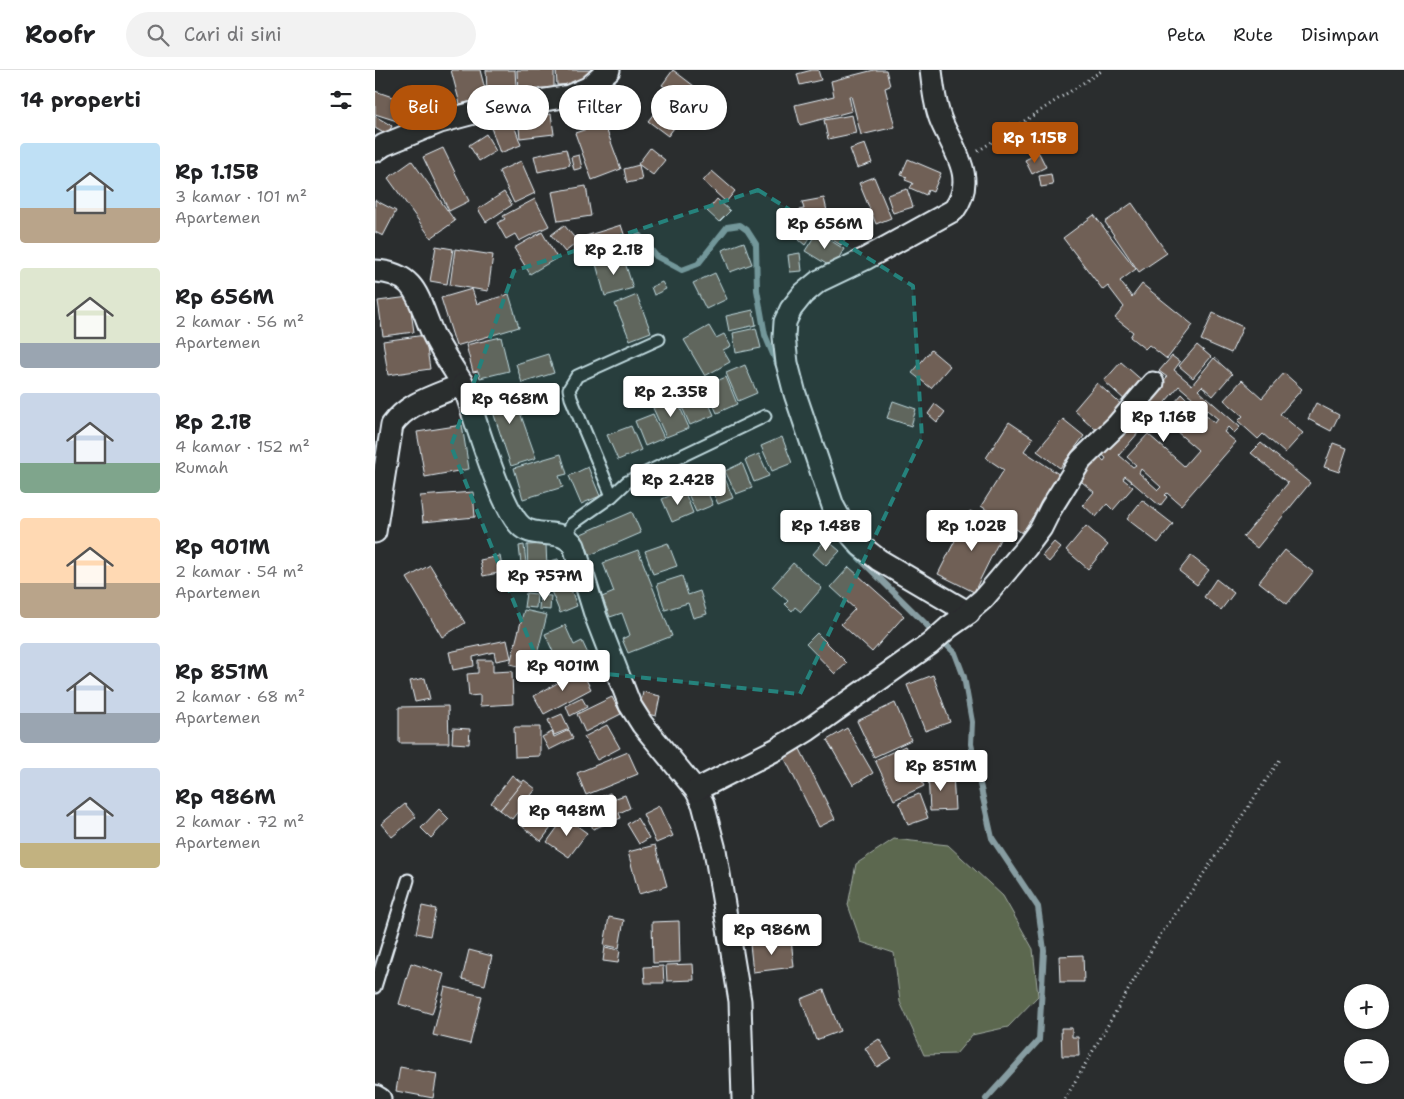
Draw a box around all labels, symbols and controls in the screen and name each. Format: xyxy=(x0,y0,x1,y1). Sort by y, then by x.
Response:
search box xyxy=(126,12,476,57)
text: Roofr xyxy=(25,19,96,51)
icon: search xyxy=(144,21,172,49)
text: Cari di sini xyxy=(184,22,282,47)
text: Peta xyxy=(1167,23,1205,47)
text: Rute xyxy=(1233,23,1273,47)
text: Disimpan xyxy=(1301,23,1379,47)
chip: Beli xyxy=(390,85,457,130)
chip: Sewa xyxy=(467,85,549,130)
chip: Filter xyxy=(559,85,641,130)
chip: Baru xyxy=(651,85,727,130)
text: 14 properti xyxy=(20,86,141,114)
icon: filters xyxy=(327,86,355,114)
pin: Rp 1.15B xyxy=(983,122,1087,164)
text: Rp 1.15B xyxy=(1003,127,1067,148)
text: Rp 1.15B xyxy=(175,158,259,186)
icon: home xyxy=(60,163,120,223)
text: 3 kamar · 101 m² xyxy=(175,186,307,207)
text: Apartemen xyxy=(175,207,260,228)
pin: Rp 656M xyxy=(779,208,871,250)
text: Rp 656M xyxy=(787,213,863,234)
pin: Rp 2.1B xyxy=(568,234,660,276)
text: Rp 2.1B xyxy=(585,239,643,260)
text: Rp 656M xyxy=(175,283,274,311)
icon: home xyxy=(60,288,120,348)
text: 2 kamar · 56 m² xyxy=(175,311,304,332)
text: Apartemen xyxy=(175,332,260,353)
pin: Rp 2.35B xyxy=(619,376,723,418)
text: Rp 2.35B xyxy=(634,381,708,402)
pin: Rp 968M xyxy=(464,382,556,425)
text: Rp 968M xyxy=(472,388,548,409)
pin: Rp 1.16B xyxy=(1112,400,1216,443)
text: Rp 1.16B xyxy=(1132,406,1196,427)
text: Rp 2.1B xyxy=(175,408,252,436)
icon: home xyxy=(60,413,120,473)
text: 4 kamar · 152 m² xyxy=(175,436,310,457)
text: Rumah xyxy=(175,457,229,478)
pin: Rp 2.42B xyxy=(626,464,730,506)
text: Rp 2.42B xyxy=(642,469,714,490)
pin: Rp 1.48B xyxy=(774,510,878,552)
pin: Rp 1.02B xyxy=(920,510,1024,552)
text: Rp 1.48B xyxy=(791,515,861,536)
text: Rp 1.02B xyxy=(937,515,1007,536)
text: Rp 901M xyxy=(175,533,270,561)
icon: home xyxy=(60,538,120,598)
pin: Rp 757M xyxy=(499,560,591,602)
text: 2 kamar · 54 m² xyxy=(175,561,304,582)
text: Rp 757M xyxy=(508,565,583,586)
text: Apartemen xyxy=(175,582,260,603)
pin: Rp 901M xyxy=(517,650,609,692)
text: Rp 901M xyxy=(527,655,599,676)
text: Rp 851M xyxy=(175,658,268,686)
icon: home xyxy=(60,663,120,723)
text: 2 kamar · 68 m² xyxy=(175,686,305,707)
text: Apartemen xyxy=(175,707,260,728)
pin: Rp 851M xyxy=(895,750,987,792)
text: Rp 851M xyxy=(905,755,977,776)
text: Rp 986M xyxy=(175,783,276,811)
icon: home xyxy=(60,788,120,848)
pin: Rp 948M xyxy=(521,794,613,837)
text: Rp 948M xyxy=(529,800,605,821)
text: 2 kamar · 72 m² xyxy=(175,811,304,832)
text: Apartemen xyxy=(175,832,260,853)
pin: Rp 986M xyxy=(726,914,818,956)
text: Rp 986M xyxy=(734,919,810,940)
map controls xyxy=(1344,984,1389,1084)
button: + xyxy=(1344,984,1389,1029)
button: − xyxy=(1344,1039,1389,1084)

